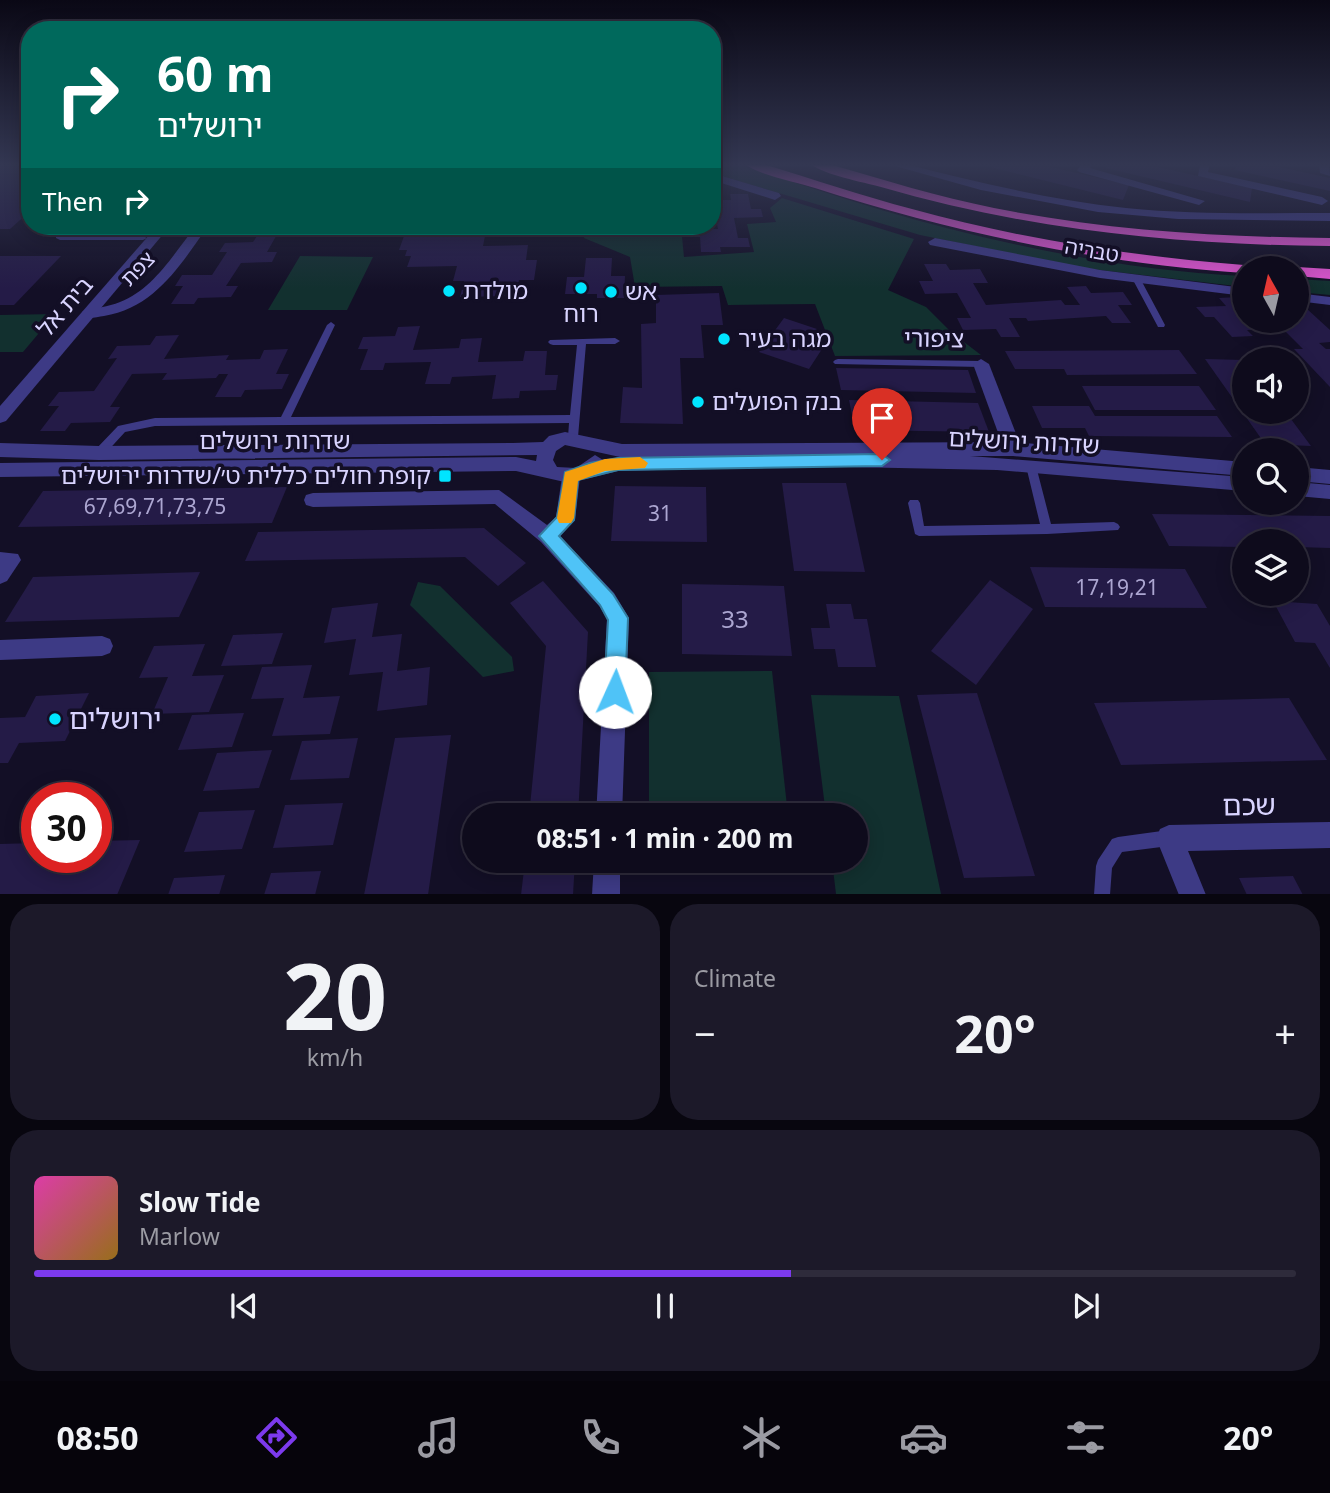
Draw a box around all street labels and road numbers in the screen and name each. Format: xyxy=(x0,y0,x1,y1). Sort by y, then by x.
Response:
street label: טבריה xyxy=(1063,231,1122,269)
street label: צפת xyxy=(114,245,161,292)
street label: בית אל xyxy=(28,269,99,343)
street label: ציפורי xyxy=(904,320,965,355)
street label: שדרות ירושלים xyxy=(948,420,1101,461)
street label: שדרות ירושלים xyxy=(199,423,351,456)
street label: שכם xyxy=(1222,785,1276,823)

